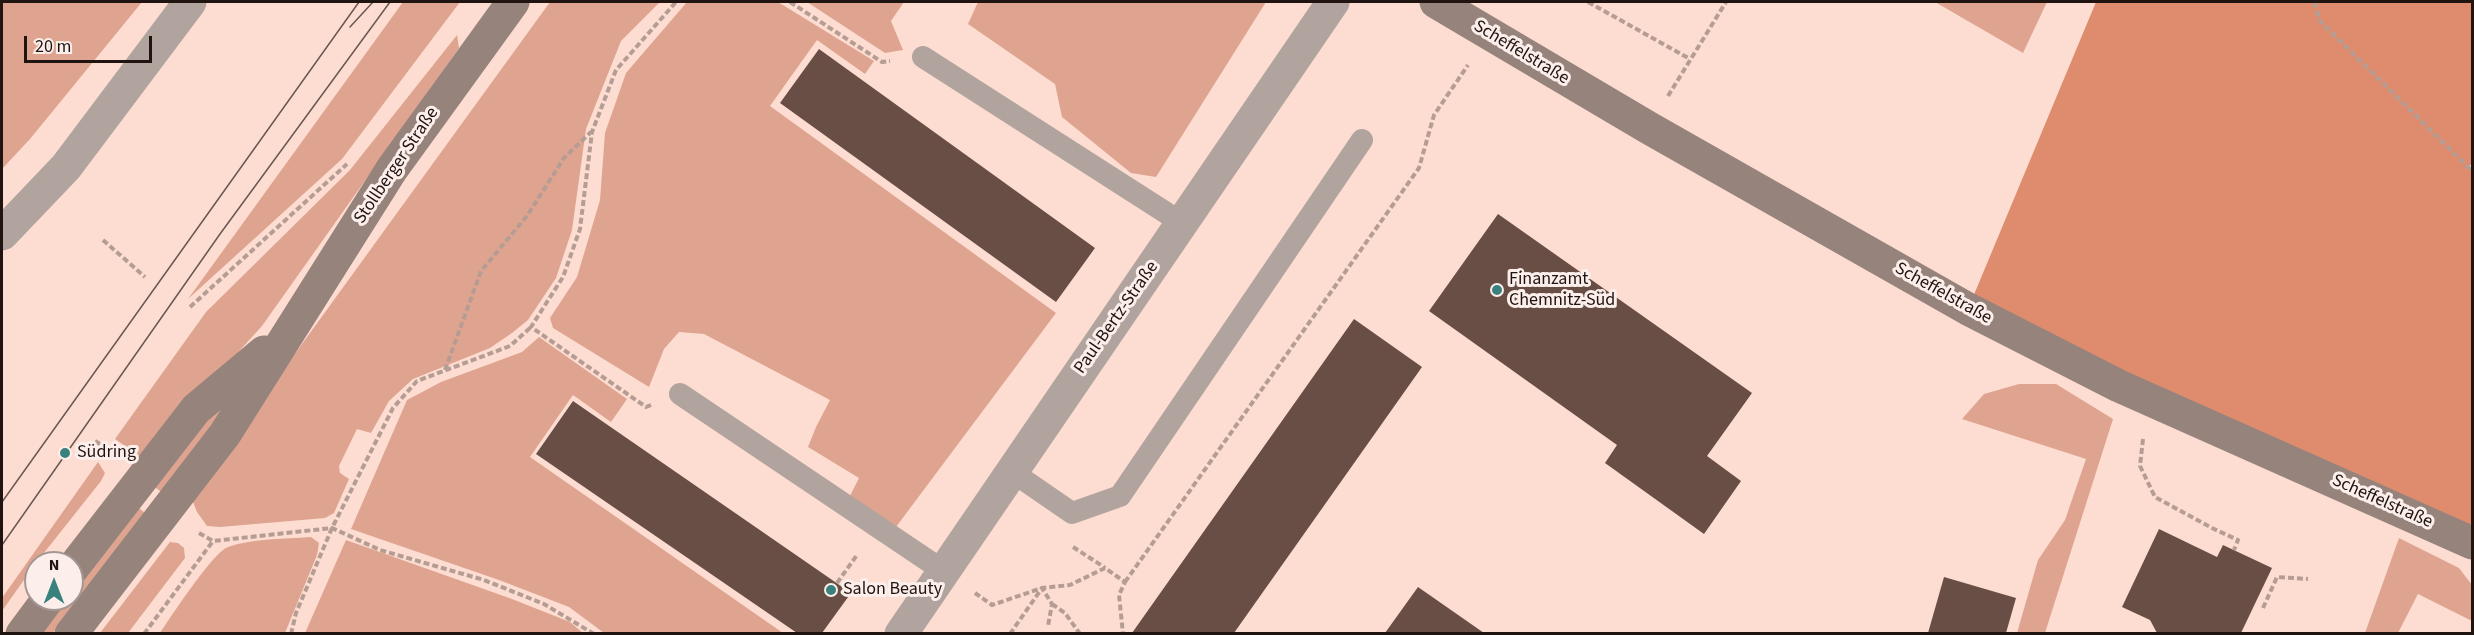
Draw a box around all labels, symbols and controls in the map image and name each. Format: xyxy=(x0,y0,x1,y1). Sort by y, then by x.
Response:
street label: Scheffelstraße xyxy=(1469,16,1573,90)
scale bar xyxy=(27,24,154,62)
text: 20 m xyxy=(35,34,71,59)
street label: Stollberger Straße xyxy=(350,104,444,228)
street label: Paul-Bertz-Straße xyxy=(1070,258,1164,378)
street label: Scheffelstraße xyxy=(1891,258,1995,330)
place label: Finanzamt Chemnitz-Süd xyxy=(1509,269,1615,312)
marker: Finanzamt Chemnitz-Süd xyxy=(1490,283,1504,297)
place label: Südring xyxy=(77,442,136,464)
marker: Südring xyxy=(58,446,72,460)
street label: Scheffelstraße xyxy=(2328,470,2436,534)
north arrow xyxy=(24,551,84,611)
text: N xyxy=(49,554,59,576)
place label: Salon Beauty xyxy=(843,579,942,601)
marker: Salon Beauty xyxy=(824,583,838,597)

